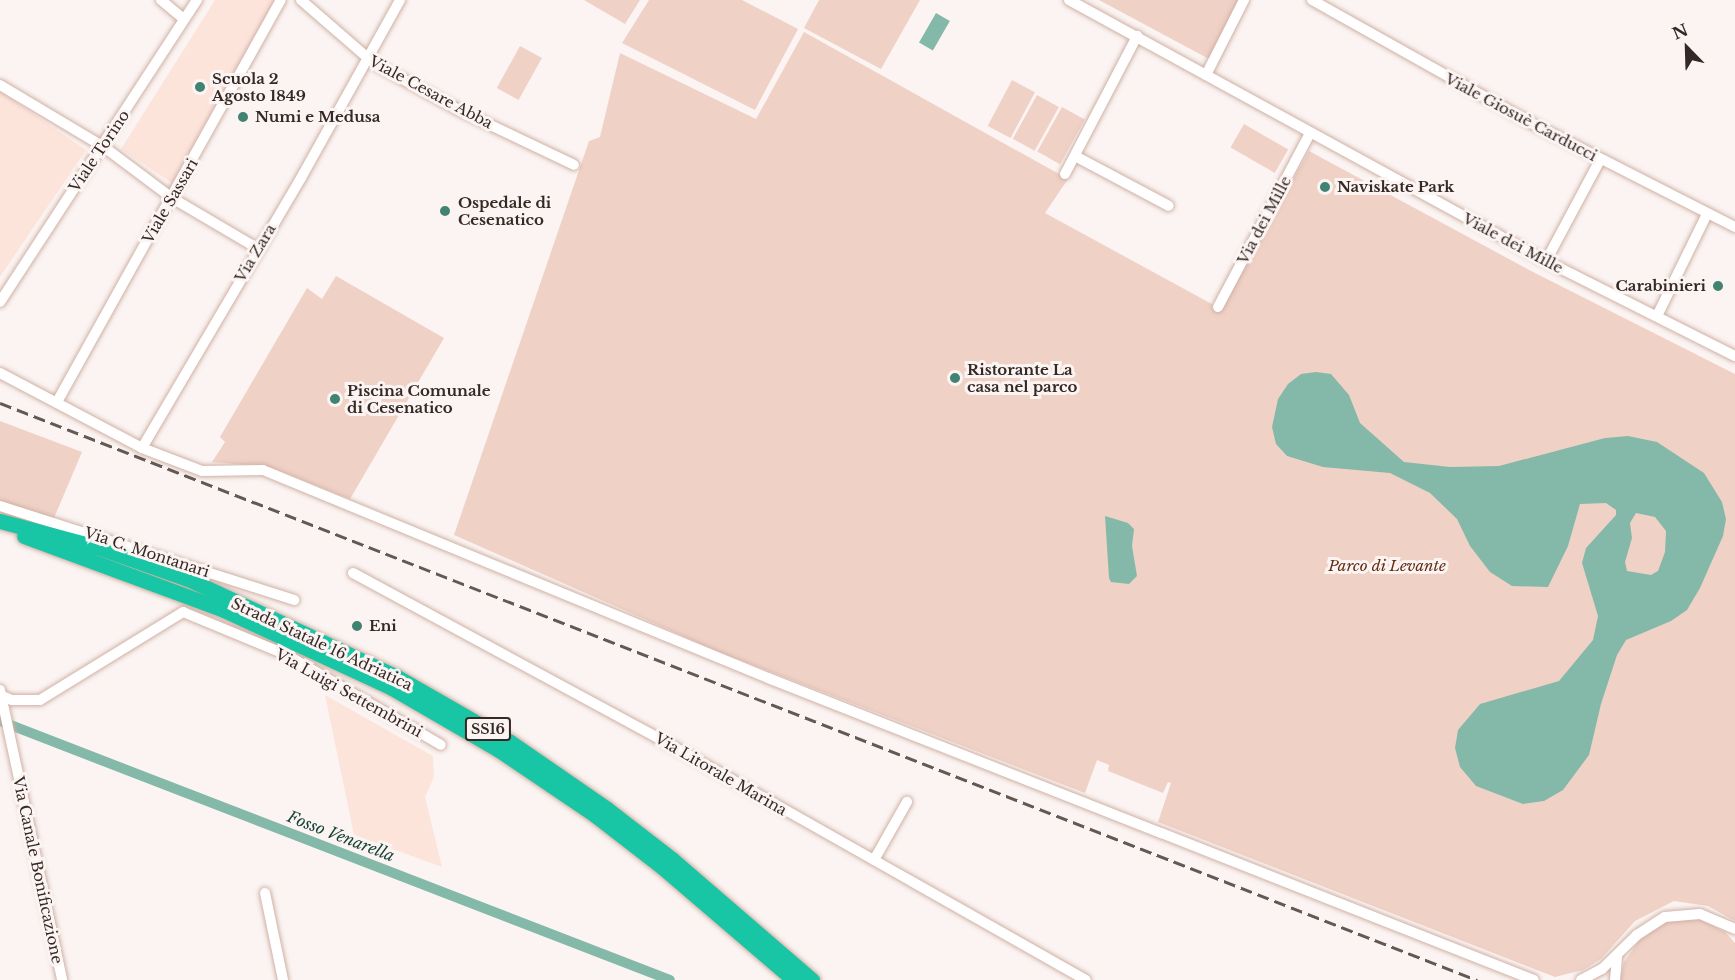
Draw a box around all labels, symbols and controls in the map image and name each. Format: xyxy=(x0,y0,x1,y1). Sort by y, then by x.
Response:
north arrow xyxy=(1657,18,1717,78)
text: N xyxy=(1669,19,1691,44)
street label: Viale Cesare Abba xyxy=(366,52,496,132)
place label: Scuola 2 Agosto 1849 xyxy=(212,69,306,104)
street label: Viale Giosuè Carducci xyxy=(1442,69,1600,165)
marker: Scuola 2 Agosto 1849 xyxy=(193,80,207,94)
street label: Viale Torino xyxy=(65,106,133,196)
place label: Numi e Medusa xyxy=(255,108,380,126)
marker: Numi e Medusa xyxy=(236,110,250,124)
street label: Viale Sassari xyxy=(138,155,202,247)
street label: Via dei Mille xyxy=(1233,173,1295,267)
place label: Naviskate Park xyxy=(1337,178,1454,196)
marker: Naviskate Park xyxy=(1318,180,1332,194)
place label: Ospedale di Cesenatico xyxy=(458,193,551,228)
marker: Ospedale di Cesenatico xyxy=(436,202,454,220)
street label: Viale dei Mille xyxy=(1460,209,1566,277)
street label: Via Zara xyxy=(231,221,279,285)
place label: Carabinieri xyxy=(1615,277,1706,295)
marker: Carabinieri xyxy=(1711,279,1725,293)
place label: Ristorante La casa nel parco xyxy=(967,360,1077,395)
marker: Ristorante La casa nel parco xyxy=(948,371,962,385)
place label: Piscina Comunale di Cesenatico xyxy=(347,381,491,416)
marker: Piscina Comunale di Cesenatico xyxy=(328,392,342,406)
street label: Via C. Montanari xyxy=(82,523,212,581)
park label: Parco di Levante xyxy=(1328,557,1446,575)
street label: Strada Statale 16 Adriatica xyxy=(228,594,416,694)
place label: Eni xyxy=(369,617,397,635)
marker: Eni xyxy=(350,619,364,633)
street label: Via Luigi Settembrini xyxy=(272,645,426,741)
road number: SS16 xyxy=(464,718,512,740)
street label: Via Litorale Marina xyxy=(652,729,790,819)
street label: Via Canale Bonificazione xyxy=(9,775,67,965)
water label: Fosso Venarella xyxy=(285,807,397,865)

